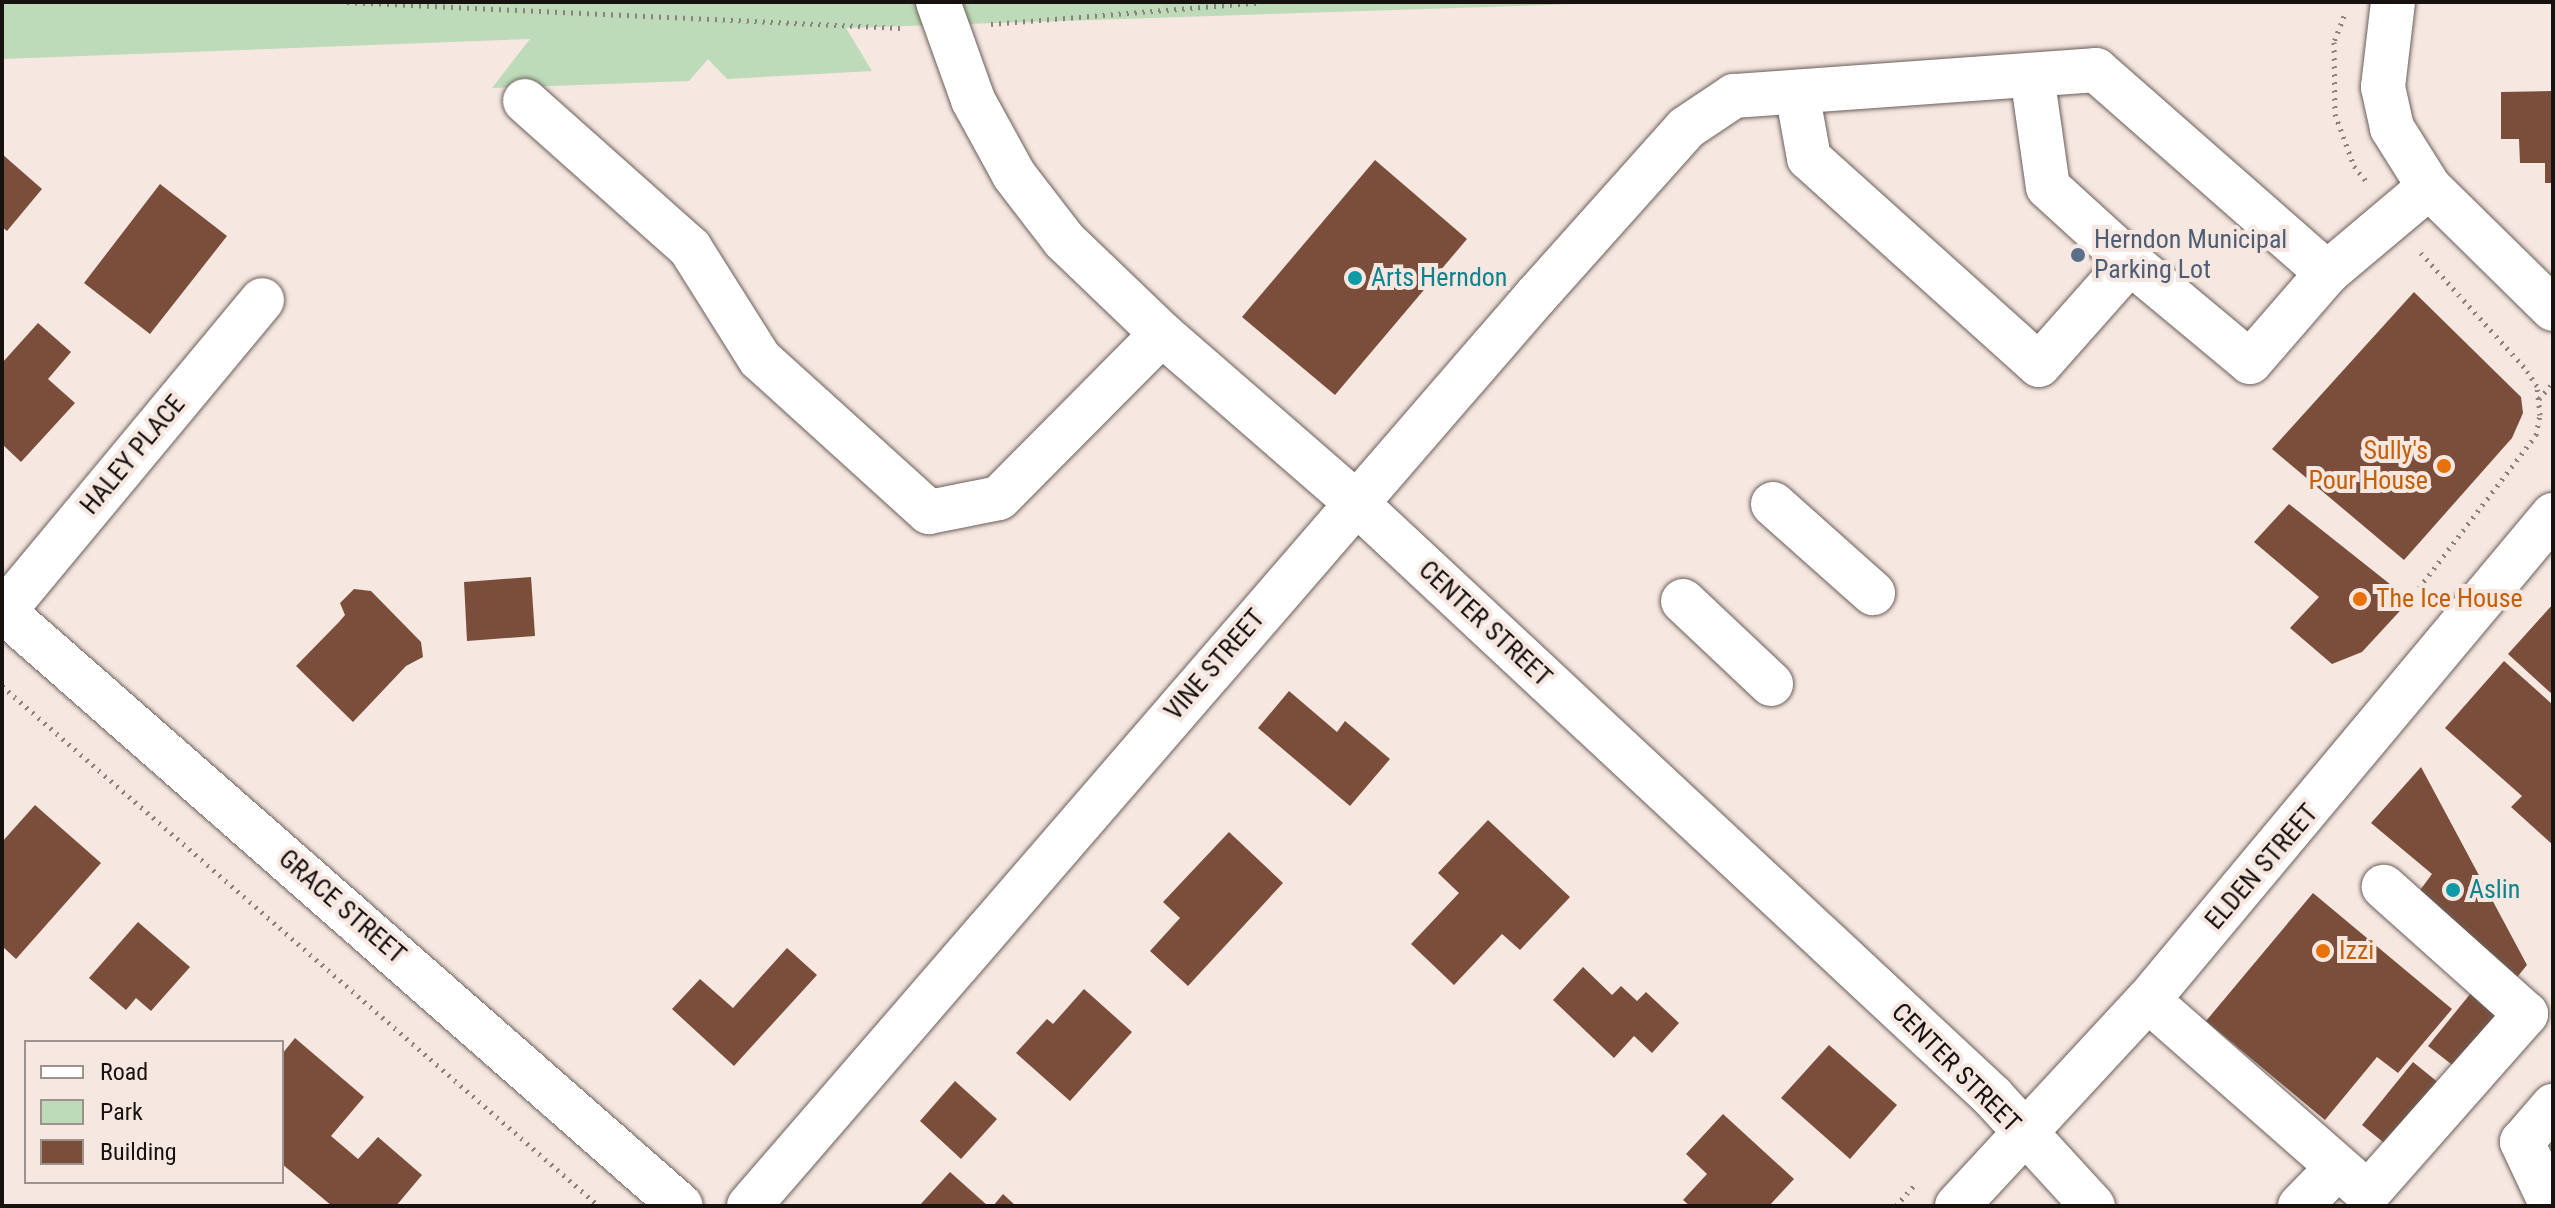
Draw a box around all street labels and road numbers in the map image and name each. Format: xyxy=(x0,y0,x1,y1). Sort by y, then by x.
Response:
street label: HALEY PLACE xyxy=(74,389,192,521)
street label: CENTER STREET xyxy=(1412,555,1558,693)
street label: VINE STREET xyxy=(1158,603,1272,727)
street label: ELDEN STREET xyxy=(2199,798,2325,936)
street label: GRACE STREET xyxy=(272,843,412,971)
street label: CENTER STREET xyxy=(1885,997,2027,1139)

